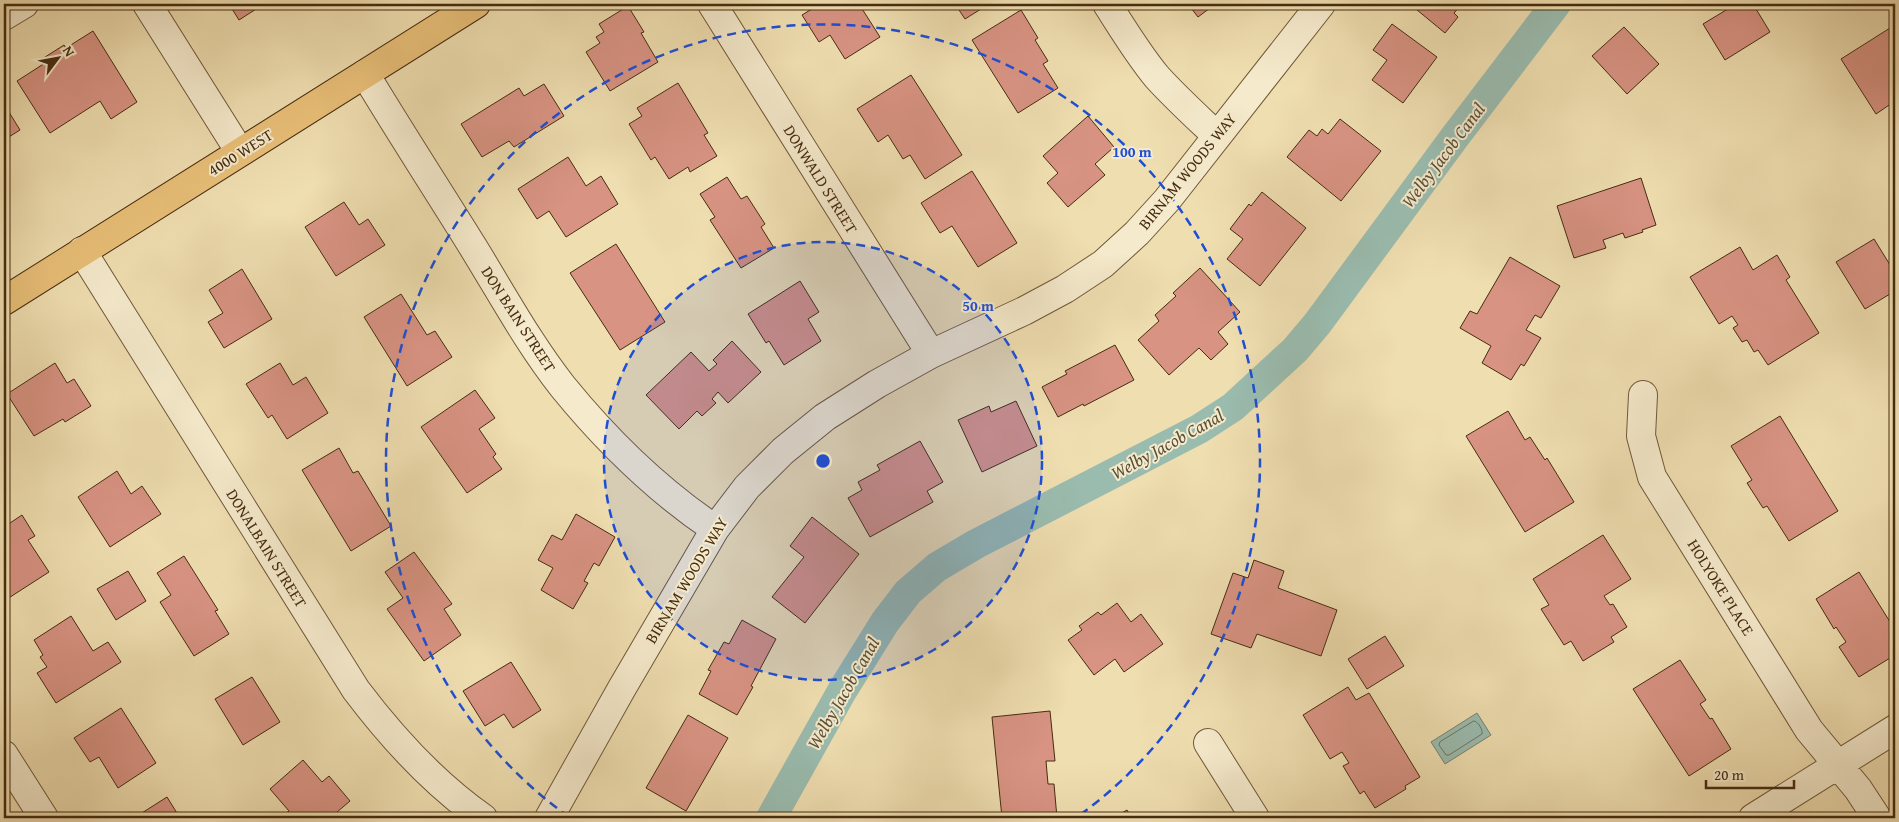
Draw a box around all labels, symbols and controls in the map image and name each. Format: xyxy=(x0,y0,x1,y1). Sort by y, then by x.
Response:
north arrow xyxy=(32,32,82,82)
text: N xyxy=(58,42,80,61)
water label: Welby Jacob Canal xyxy=(1395,96,1492,213)
street label: BIRNAM WOODS WAY xyxy=(1132,107,1242,235)
street label: DONWALD STREET xyxy=(778,120,864,238)
street label: 4000 WEST xyxy=(203,123,277,181)
text: 100 m xyxy=(1112,141,1152,162)
street label: DON BAIN STREET xyxy=(476,261,562,377)
text: 50 m xyxy=(962,295,994,316)
water label: Welby Jacob Canal xyxy=(1106,402,1229,486)
centre of rings xyxy=(814,452,832,470)
street label: DONALBAIN STREET xyxy=(221,484,313,612)
street label: BIRNAM WOODS WAY xyxy=(639,512,734,648)
street label: HOLYOKE PLACE xyxy=(1682,534,1760,640)
water label: Welby Jacob Canal xyxy=(800,632,886,754)
scale bar xyxy=(1706,757,1794,789)
text: 20 m xyxy=(1714,764,1745,785)

